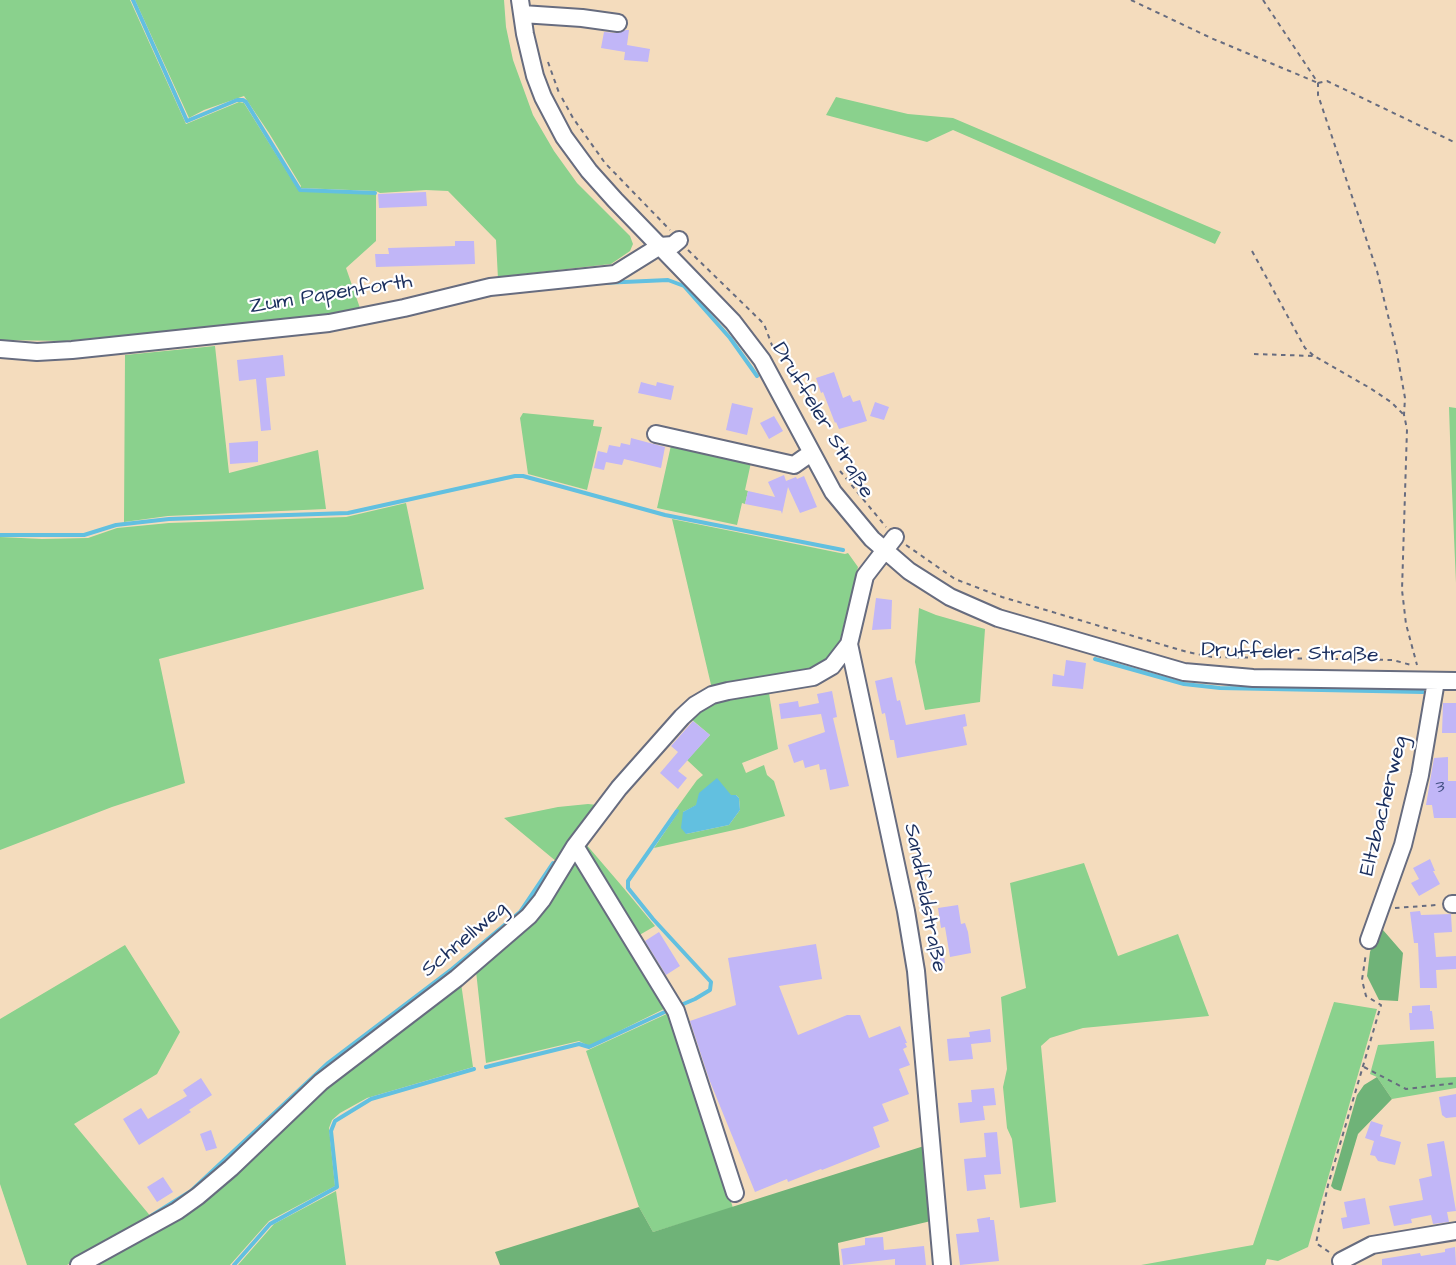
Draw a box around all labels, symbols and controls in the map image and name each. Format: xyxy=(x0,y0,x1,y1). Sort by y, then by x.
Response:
street label: Zum Papenforth xyxy=(248,270,414,320)
street label: Druffeler Straße xyxy=(766,338,878,504)
street label: Druffeler Straße xyxy=(1201,638,1379,670)
street label: Eltzbacherweg xyxy=(1355,734,1415,878)
house number: 3 xyxy=(1435,777,1445,799)
street label: Sandfeldstraße xyxy=(897,822,951,974)
street label: Schnellweg xyxy=(417,897,513,983)

